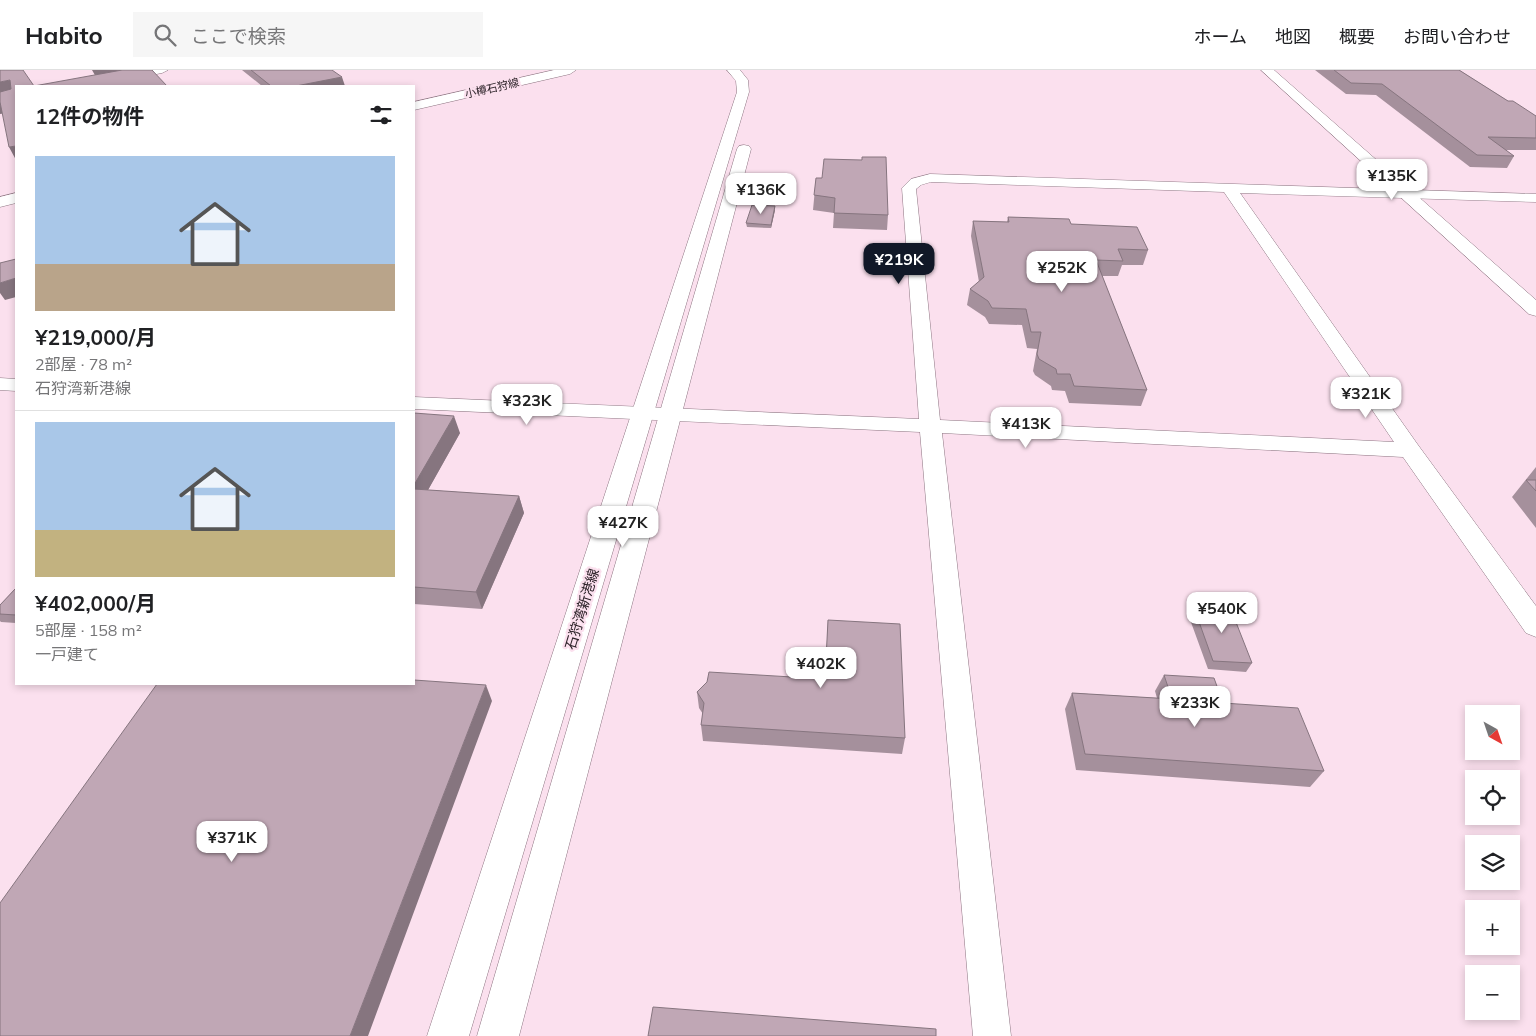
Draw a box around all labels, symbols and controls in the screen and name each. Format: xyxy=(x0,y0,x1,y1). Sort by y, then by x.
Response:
search box xyxy=(133,12,483,57)
text: Habito xyxy=(25,20,103,50)
icon: search xyxy=(151,21,179,49)
text: ここで検索 xyxy=(191,24,286,48)
text: ホーム xyxy=(1194,25,1247,48)
text: 地図 xyxy=(1275,25,1311,48)
text: 概要 xyxy=(1339,25,1375,48)
text: お問い合わせ xyxy=(1403,25,1511,48)
street label: 小樽石狩線 xyxy=(464,75,520,101)
icon: filters xyxy=(367,101,395,129)
text: 12件の物件 xyxy=(35,103,144,129)
pin: ¥135K xyxy=(1357,158,1427,201)
text: ¥135K xyxy=(1367,165,1417,185)
pin: ¥136K xyxy=(726,172,796,215)
text: ¥136K xyxy=(736,179,786,199)
icon: home xyxy=(170,189,260,279)
pin: ¥219K xyxy=(864,242,934,285)
text: ¥219K xyxy=(874,249,924,269)
pin: ¥252K xyxy=(1027,250,1097,293)
text: ¥252K xyxy=(1037,257,1087,277)
text: ¥219,000/月 xyxy=(35,324,156,350)
text: 2部屋 · 78 m² xyxy=(35,354,132,374)
pin: ¥321K xyxy=(1331,376,1401,419)
text: 石狩湾新港線 xyxy=(35,378,131,398)
text: ¥321K xyxy=(1341,383,1391,403)
pin: ¥323K xyxy=(492,384,562,426)
text: ¥323K xyxy=(502,390,552,410)
pin: ¥413K xyxy=(991,406,1061,449)
text: ¥413K xyxy=(1001,413,1051,433)
icon: home xyxy=(170,454,260,544)
pin: ¥427K xyxy=(588,506,658,548)
text: ¥427K xyxy=(598,512,648,532)
street label: 石狩湾新港線 xyxy=(561,566,603,652)
text: ¥402,000/月 xyxy=(35,590,156,616)
pin: ¥540K xyxy=(1187,592,1257,634)
text: ¥540K xyxy=(1197,598,1247,618)
text: 5部屋 · 158 m² xyxy=(35,620,142,640)
text: 一戸建て xyxy=(35,644,99,664)
pin: ¥402K xyxy=(786,646,856,689)
text: ¥402K xyxy=(796,653,846,673)
pin: ¥233K xyxy=(1160,686,1230,728)
text: ¥233K xyxy=(1170,692,1220,712)
north arrow xyxy=(1465,705,1520,760)
map controls xyxy=(1465,705,1520,1020)
button: locate xyxy=(1465,770,1520,825)
pin: ¥371K xyxy=(197,820,267,863)
text: ¥371K xyxy=(207,827,257,847)
button: layers xyxy=(1465,835,1520,890)
button: + xyxy=(1465,900,1520,955)
button: − xyxy=(1465,965,1520,1020)

